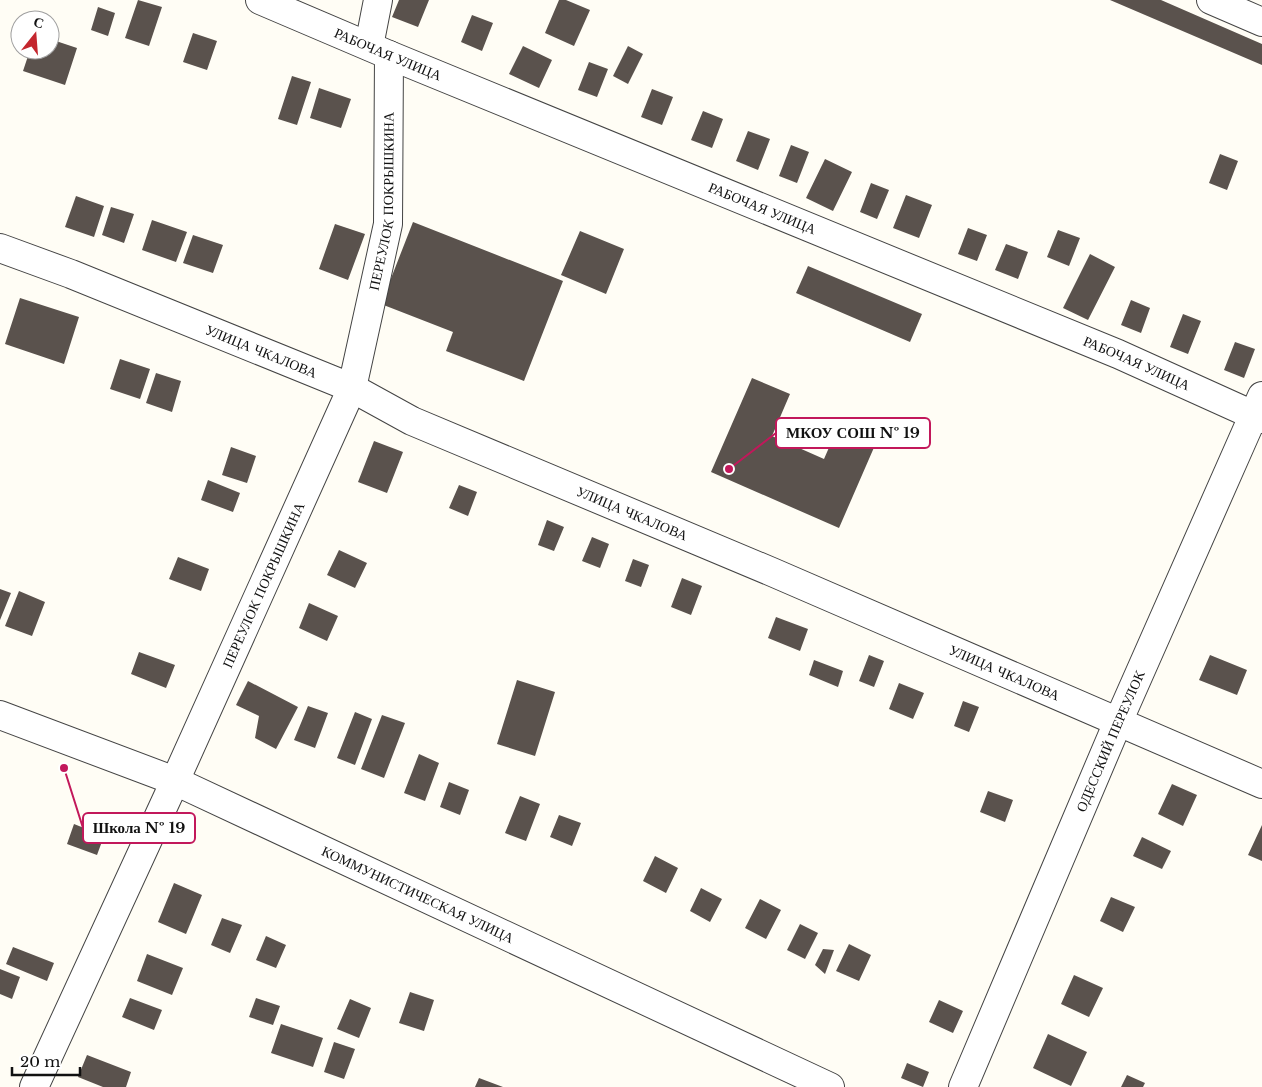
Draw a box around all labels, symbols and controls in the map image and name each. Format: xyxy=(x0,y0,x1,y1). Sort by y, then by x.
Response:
north arrow xyxy=(10,10,60,60)
text: С xyxy=(31,12,46,33)
street label: РАБОЧАЯ УЛИЦА xyxy=(332,24,445,85)
street label: ПЕРЕУЛОК ПОКРЫШКИНА xyxy=(365,111,398,292)
street label: РАБОЧАЯ УЛИЦА xyxy=(706,178,820,239)
street label: УЛИЦА ЧКАЛОВА xyxy=(203,320,321,382)
street label: РАБОЧАЯ УЛИЦА xyxy=(1081,332,1194,395)
callout: МКОУ СОШ № 19 xyxy=(776,418,930,448)
text: МКОУ СОШ № 19 xyxy=(786,423,920,442)
street label: УЛИЦА ЧКАЛОВА xyxy=(574,482,691,545)
street label: ПЕРЕУЛОК ПОКРЫШКИНА xyxy=(218,498,309,671)
street label: УЛИЦА ЧКАЛОВА xyxy=(946,641,1063,705)
street label: ОДЕССКИЙ ПЕРЕУЛОК xyxy=(1072,667,1149,814)
callout: Школа № 19 xyxy=(83,813,195,843)
text: Школа № 19 xyxy=(93,818,185,837)
street label: КОММУНИСТИЧЕСКАЯ УЛИЦА xyxy=(319,842,518,947)
scale bar xyxy=(12,1044,80,1076)
text: 20 m xyxy=(20,1052,60,1071)

